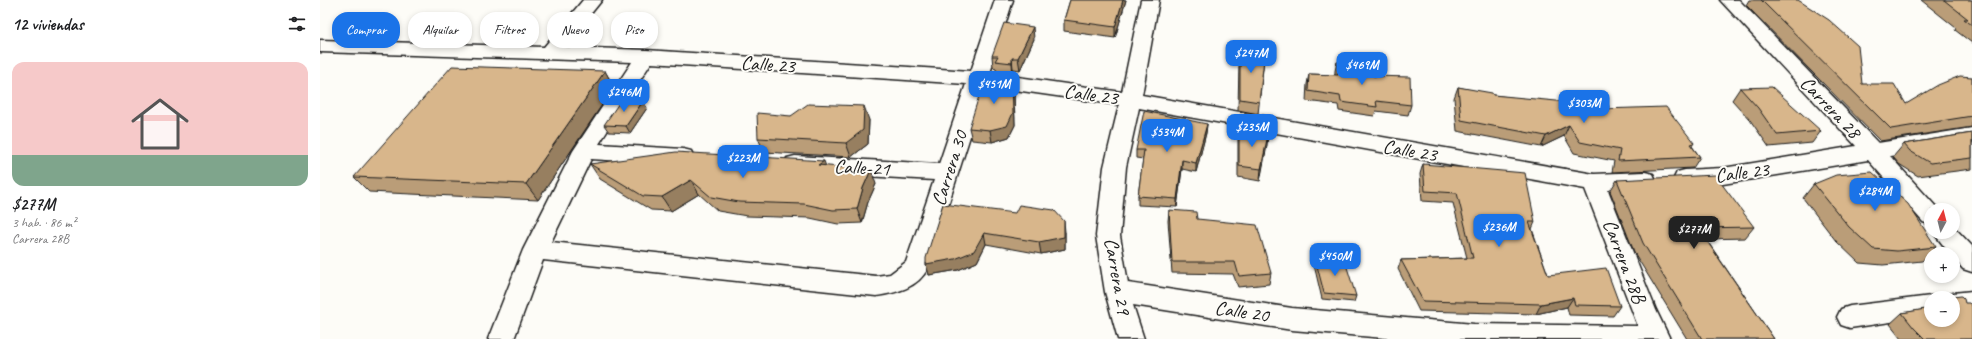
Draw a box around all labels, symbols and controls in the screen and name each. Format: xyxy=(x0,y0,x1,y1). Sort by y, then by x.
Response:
chip: Comprar xyxy=(332,12,400,48)
chip: Alquilar xyxy=(408,12,472,48)
chip: Filtros xyxy=(480,12,539,48)
chip: Nuevo xyxy=(547,12,603,48)
chip: Piso xyxy=(611,12,658,48)
icon: filters xyxy=(286,13,308,35)
text: 12 viviendas xyxy=(12,14,83,35)
pin: $247M xyxy=(1223,40,1279,74)
text: $247M xyxy=(1235,45,1267,61)
street label: Calle 23 xyxy=(740,50,798,79)
pin: $469M xyxy=(1334,52,1390,86)
text: $469M xyxy=(1346,57,1379,73)
pin: $451M xyxy=(966,71,1022,105)
street label: Carrera 28 xyxy=(1795,71,1868,145)
text: $451M xyxy=(978,76,1010,92)
street label: Calle 23 xyxy=(1062,78,1122,111)
pin: $246M xyxy=(596,79,652,113)
text: $246M xyxy=(607,84,641,100)
icon: home xyxy=(124,88,196,160)
pin: $303M xyxy=(1556,90,1612,124)
text: $303M xyxy=(1568,95,1600,111)
pin: $235M xyxy=(1224,114,1280,148)
pin: $534M xyxy=(1139,119,1195,153)
text: $235M xyxy=(1236,119,1268,135)
text: $534M xyxy=(1151,124,1183,140)
street label: Carrera 30 xyxy=(926,126,974,209)
street label: Calle 23 xyxy=(1381,133,1441,168)
pin: $223M xyxy=(715,145,771,179)
text: $223M xyxy=(727,150,759,166)
street label: Calle-21 xyxy=(833,154,892,181)
street label: Calle 23 xyxy=(1714,157,1773,188)
pin: $284M xyxy=(1847,178,1903,212)
text: $284M xyxy=(1859,183,1891,199)
text: $277M xyxy=(12,194,55,215)
north arrow xyxy=(1924,203,1960,239)
map controls xyxy=(1924,203,1960,327)
pin: $236M xyxy=(1471,214,1527,248)
text: 3 hab. · 86 m² xyxy=(12,215,76,231)
street label: Carrera 28B xyxy=(1597,216,1652,308)
pin: $277M xyxy=(1666,216,1722,250)
text: $236M xyxy=(1482,219,1516,235)
text: $277M xyxy=(1678,221,1710,237)
text: Carrera 28B xyxy=(12,231,69,247)
street label: Carrera 29 xyxy=(1098,236,1137,318)
pin: $450M xyxy=(1307,243,1363,277)
button: + xyxy=(1924,247,1960,283)
text: $450M xyxy=(1319,248,1351,264)
button: − xyxy=(1924,291,1960,327)
street label: Calle 20 xyxy=(1213,295,1273,328)

